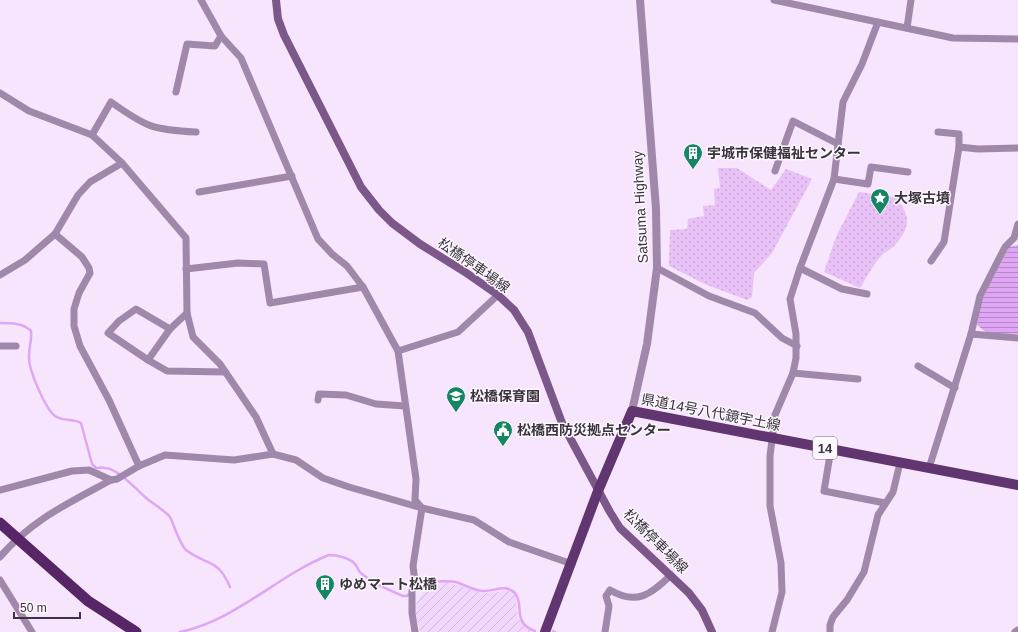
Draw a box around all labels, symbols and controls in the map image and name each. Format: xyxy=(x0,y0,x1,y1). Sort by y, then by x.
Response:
building icon: 宇城市保健福祉センター xyxy=(682,142,704,170)
place label: 宇城市保健福祉センター xyxy=(707,145,861,161)
street label: Satsuma Highway xyxy=(629,150,651,264)
place icon: 大塚古墳 xyxy=(869,187,891,215)
place label: 大塚古墳 xyxy=(894,190,950,206)
street label: 松橋停車場線 xyxy=(435,234,513,296)
school or university icon: 松橋保育園 xyxy=(445,385,467,413)
place label: 松橋保育園 xyxy=(470,388,540,404)
street label: 県道14号八代鏡宇土線 xyxy=(640,391,782,433)
public building icon: 松橋西防災拠点センター xyxy=(492,419,514,447)
place label: 松橋西防災拠点センター xyxy=(517,422,671,438)
road number: 14 xyxy=(813,437,837,459)
street label: 松橋停車場線 xyxy=(621,506,691,576)
building icon: ゆめマート松橋 xyxy=(314,573,336,601)
place label: ゆめマート松橋 xyxy=(339,576,437,592)
scale bar xyxy=(14,594,80,620)
text: 50 m xyxy=(20,601,47,615)

